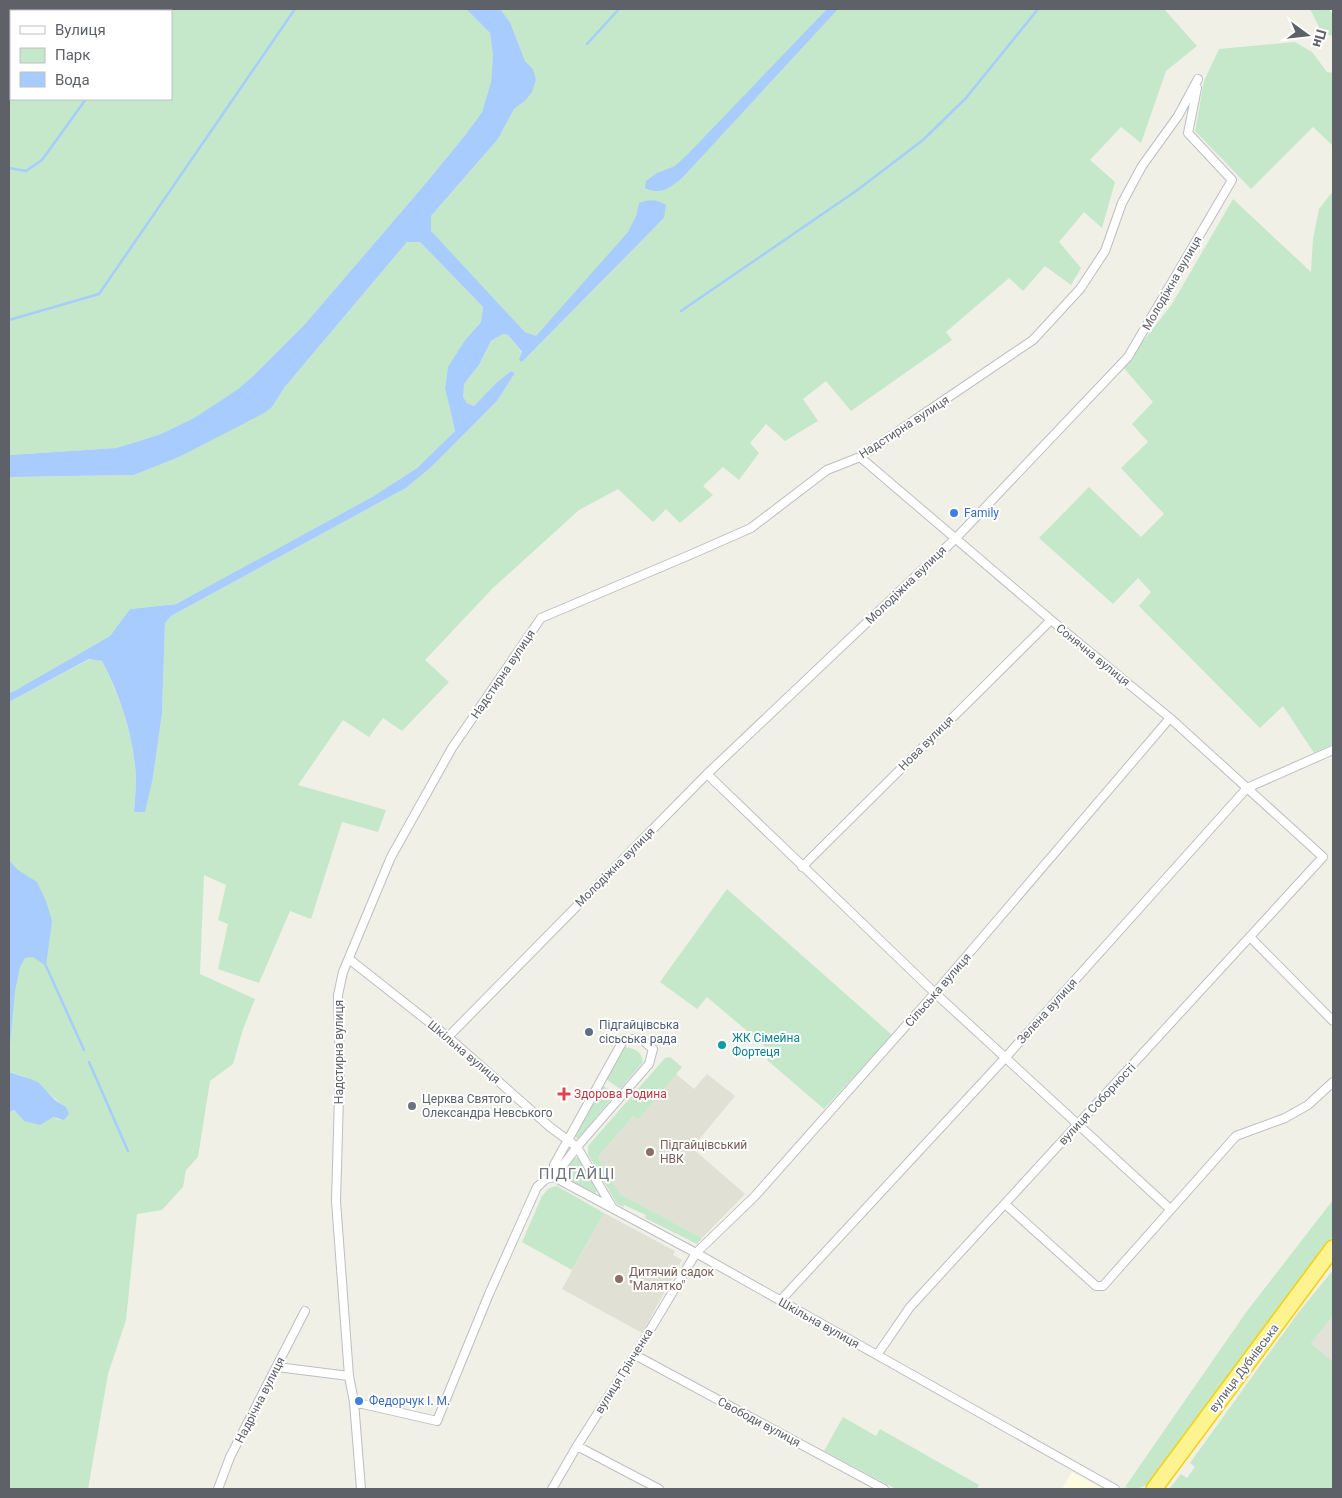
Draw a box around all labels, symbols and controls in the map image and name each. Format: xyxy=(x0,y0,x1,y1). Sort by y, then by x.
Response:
legend xyxy=(10,10,172,100)
north arrow xyxy=(1282,10,1332,60)
text: Вулиця xyxy=(55,21,106,39)
text: Пн xyxy=(1310,28,1330,49)
text: Парк xyxy=(55,46,90,64)
text: Вода xyxy=(55,71,90,89)
street label: Молодіжна вулиця xyxy=(1139,233,1205,333)
street label: Надстирна вулиця xyxy=(856,393,952,461)
place label: Family xyxy=(964,506,999,520)
marker: Family xyxy=(948,507,960,519)
street label: Молодіжна вулиця xyxy=(863,543,949,627)
street label: Сонячна вулиця xyxy=(1053,621,1133,689)
street label: Надстирна вулиця xyxy=(468,627,538,721)
street label: Нова вулиця xyxy=(896,713,956,773)
street label: Молодіжна вулиця xyxy=(572,824,658,910)
street label: Сільська вулиця xyxy=(902,950,974,1030)
street label: Зелена вулиця xyxy=(1014,975,1080,1047)
street label: Надстирна вулиця xyxy=(332,1000,346,1104)
street label: Шкільна вулиця xyxy=(425,1018,503,1086)
place label: Підгайцівська сісьська рада xyxy=(599,1018,679,1046)
marker: Підгайцівська сісьська рада xyxy=(583,1026,595,1038)
place label: ЖК Сімейна Фортеця xyxy=(732,1031,800,1059)
marker: ЖК Сімейна Фортеця xyxy=(716,1039,728,1051)
street label: вулиця Соборності xyxy=(1056,1060,1138,1148)
place label: Здорова Родина xyxy=(574,1087,667,1101)
marker: Здорова Родина xyxy=(558,1088,570,1100)
place label: Церква Святого Олександра Невського xyxy=(422,1092,553,1120)
marker: Церква Святого Олександра Невського xyxy=(406,1100,418,1112)
place label: Підгайцівський НВК xyxy=(660,1138,747,1166)
marker: Підгайцівський НВК xyxy=(644,1146,656,1158)
district label: ПІДГАЙЦІ xyxy=(539,1165,615,1183)
place label: Дитячий садок "Малятко" xyxy=(629,1265,715,1293)
marker: Дитячий садок "Малятко" xyxy=(613,1273,625,1285)
street label: Шкільна вулиця xyxy=(776,1295,862,1351)
street label: вулиця Дубнівська xyxy=(1206,1321,1282,1415)
street label: вулиця Грінченка xyxy=(592,1326,656,1416)
street label: Надрічна вулиця xyxy=(232,1355,288,1445)
place label: Федорчук І. М. xyxy=(369,1394,450,1408)
street label: Свободи вулиця xyxy=(715,1394,803,1450)
marker: Федорчук І. М. xyxy=(353,1395,365,1407)

